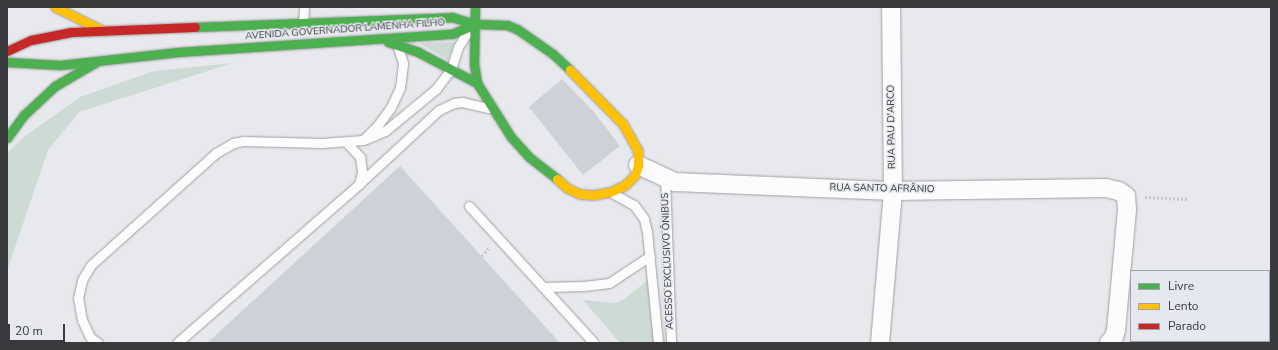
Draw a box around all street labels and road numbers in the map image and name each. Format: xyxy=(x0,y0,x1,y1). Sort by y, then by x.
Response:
street label: AVENIDA GOVERNADOR LAMENHA FILHO xyxy=(245,17,445,43)
street label: RUA PAU D'ARCO xyxy=(885,85,899,169)
street label: RUA SANTO AFRÂNIO xyxy=(830,182,934,196)
street label: ACESSO EXCLUSIVO ÔNIBUS xyxy=(660,192,676,330)

